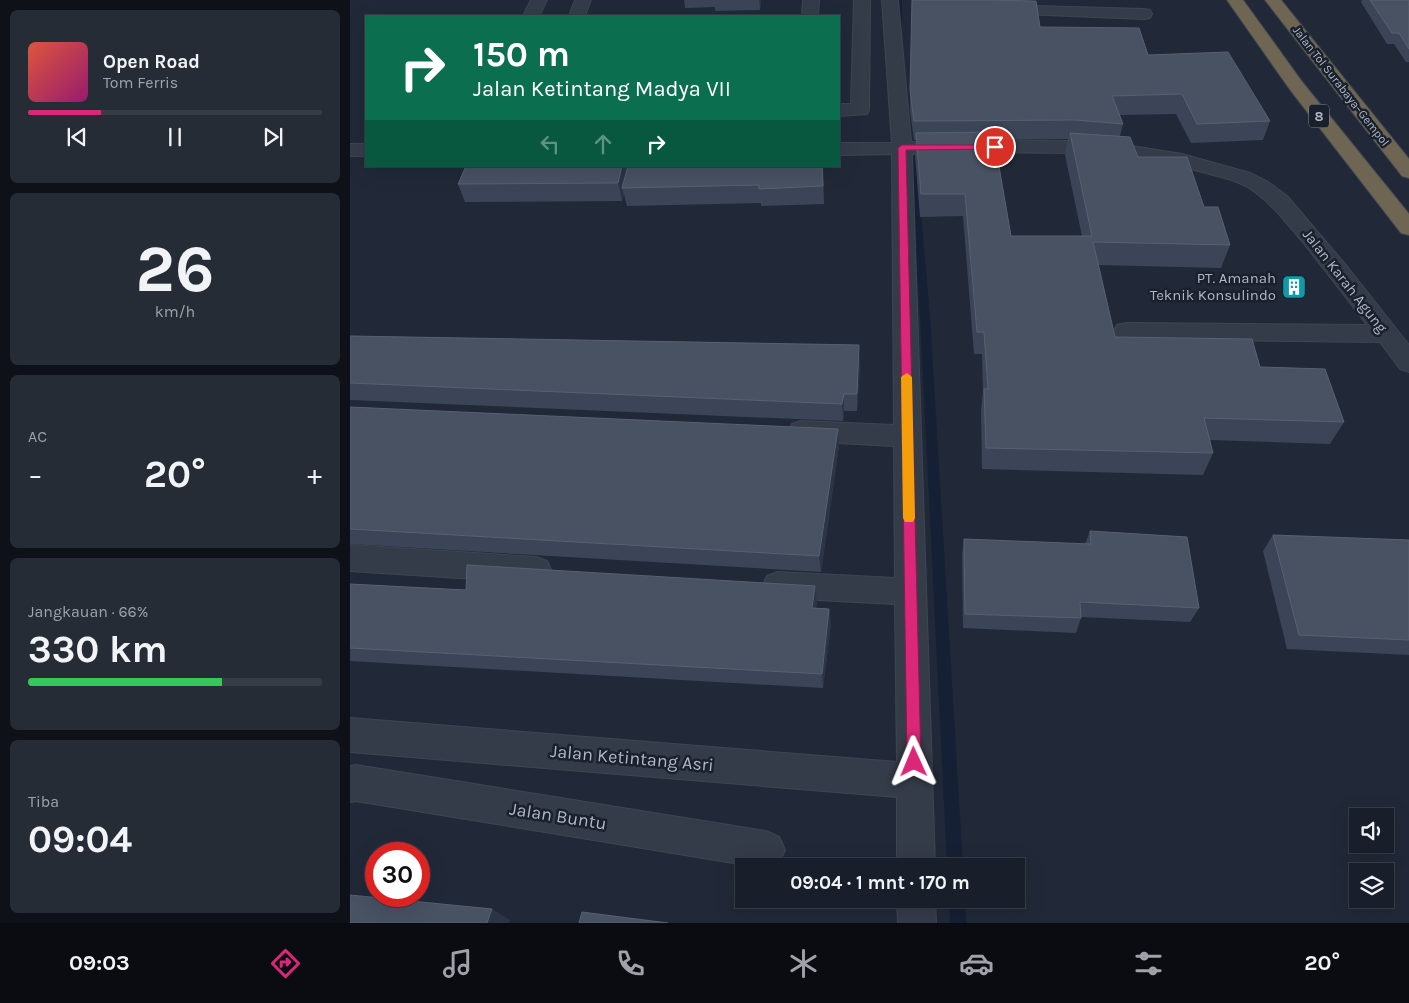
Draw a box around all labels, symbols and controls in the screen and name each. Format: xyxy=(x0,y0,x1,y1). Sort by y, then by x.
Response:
street label: Jalan Tol Surabaya–Gempol xyxy=(1290,23,1392,149)
text: 150 m xyxy=(473,34,570,75)
icon: right xyxy=(390,35,455,100)
text: Open Road xyxy=(103,51,200,73)
text: Tom Ferris xyxy=(103,73,178,92)
text: Jalan Ketintang Madya VII xyxy=(473,76,731,102)
road number: 8 xyxy=(1309,104,1329,128)
icon: previous xyxy=(63,123,91,151)
icon: pause xyxy=(161,123,189,151)
icon: next xyxy=(259,123,287,151)
pin xyxy=(974,126,1016,168)
icon: left xyxy=(536,130,564,158)
icon: ahead xyxy=(589,130,617,158)
icon: right xyxy=(642,130,670,158)
icon: arrive xyxy=(981,133,1009,161)
street label: Jalan Karah Agung xyxy=(1299,226,1391,337)
text: 26 xyxy=(136,231,214,307)
place label: PT. Amanah Teknik Konsulindo xyxy=(1150,269,1276,304)
building icon: PT. Amanah Teknik Konsulindo xyxy=(1281,274,1307,300)
text: km/h xyxy=(155,302,195,321)
text: AC xyxy=(28,427,47,446)
text: 20° xyxy=(144,452,206,497)
text: − xyxy=(28,458,43,491)
text: + xyxy=(307,458,322,491)
text: Jangkauan · 66% xyxy=(28,602,148,621)
text: 330 km xyxy=(28,627,167,672)
position arrow xyxy=(887,735,939,787)
street label: Jalan Ketintang Asri xyxy=(549,740,715,776)
text: Tiba xyxy=(28,792,59,811)
street label: Jalan Buntu xyxy=(508,797,608,835)
map controls xyxy=(1349,808,1394,908)
button: sound xyxy=(1349,808,1394,853)
text: 09:04 xyxy=(28,817,132,862)
speed limit sign: 30 xyxy=(365,842,430,907)
button: layers xyxy=(1349,863,1394,908)
text: 09:04 · 1 mnt · 170 m xyxy=(790,872,970,894)
icon: directions xyxy=(268,946,303,981)
icon: music xyxy=(440,946,475,981)
icon: phone xyxy=(613,946,648,981)
icon: climate xyxy=(786,946,821,981)
icon: car xyxy=(959,946,994,981)
icon: filters xyxy=(1131,946,1166,981)
text: 09:03 xyxy=(69,950,130,976)
text: 20° xyxy=(1304,950,1340,976)

